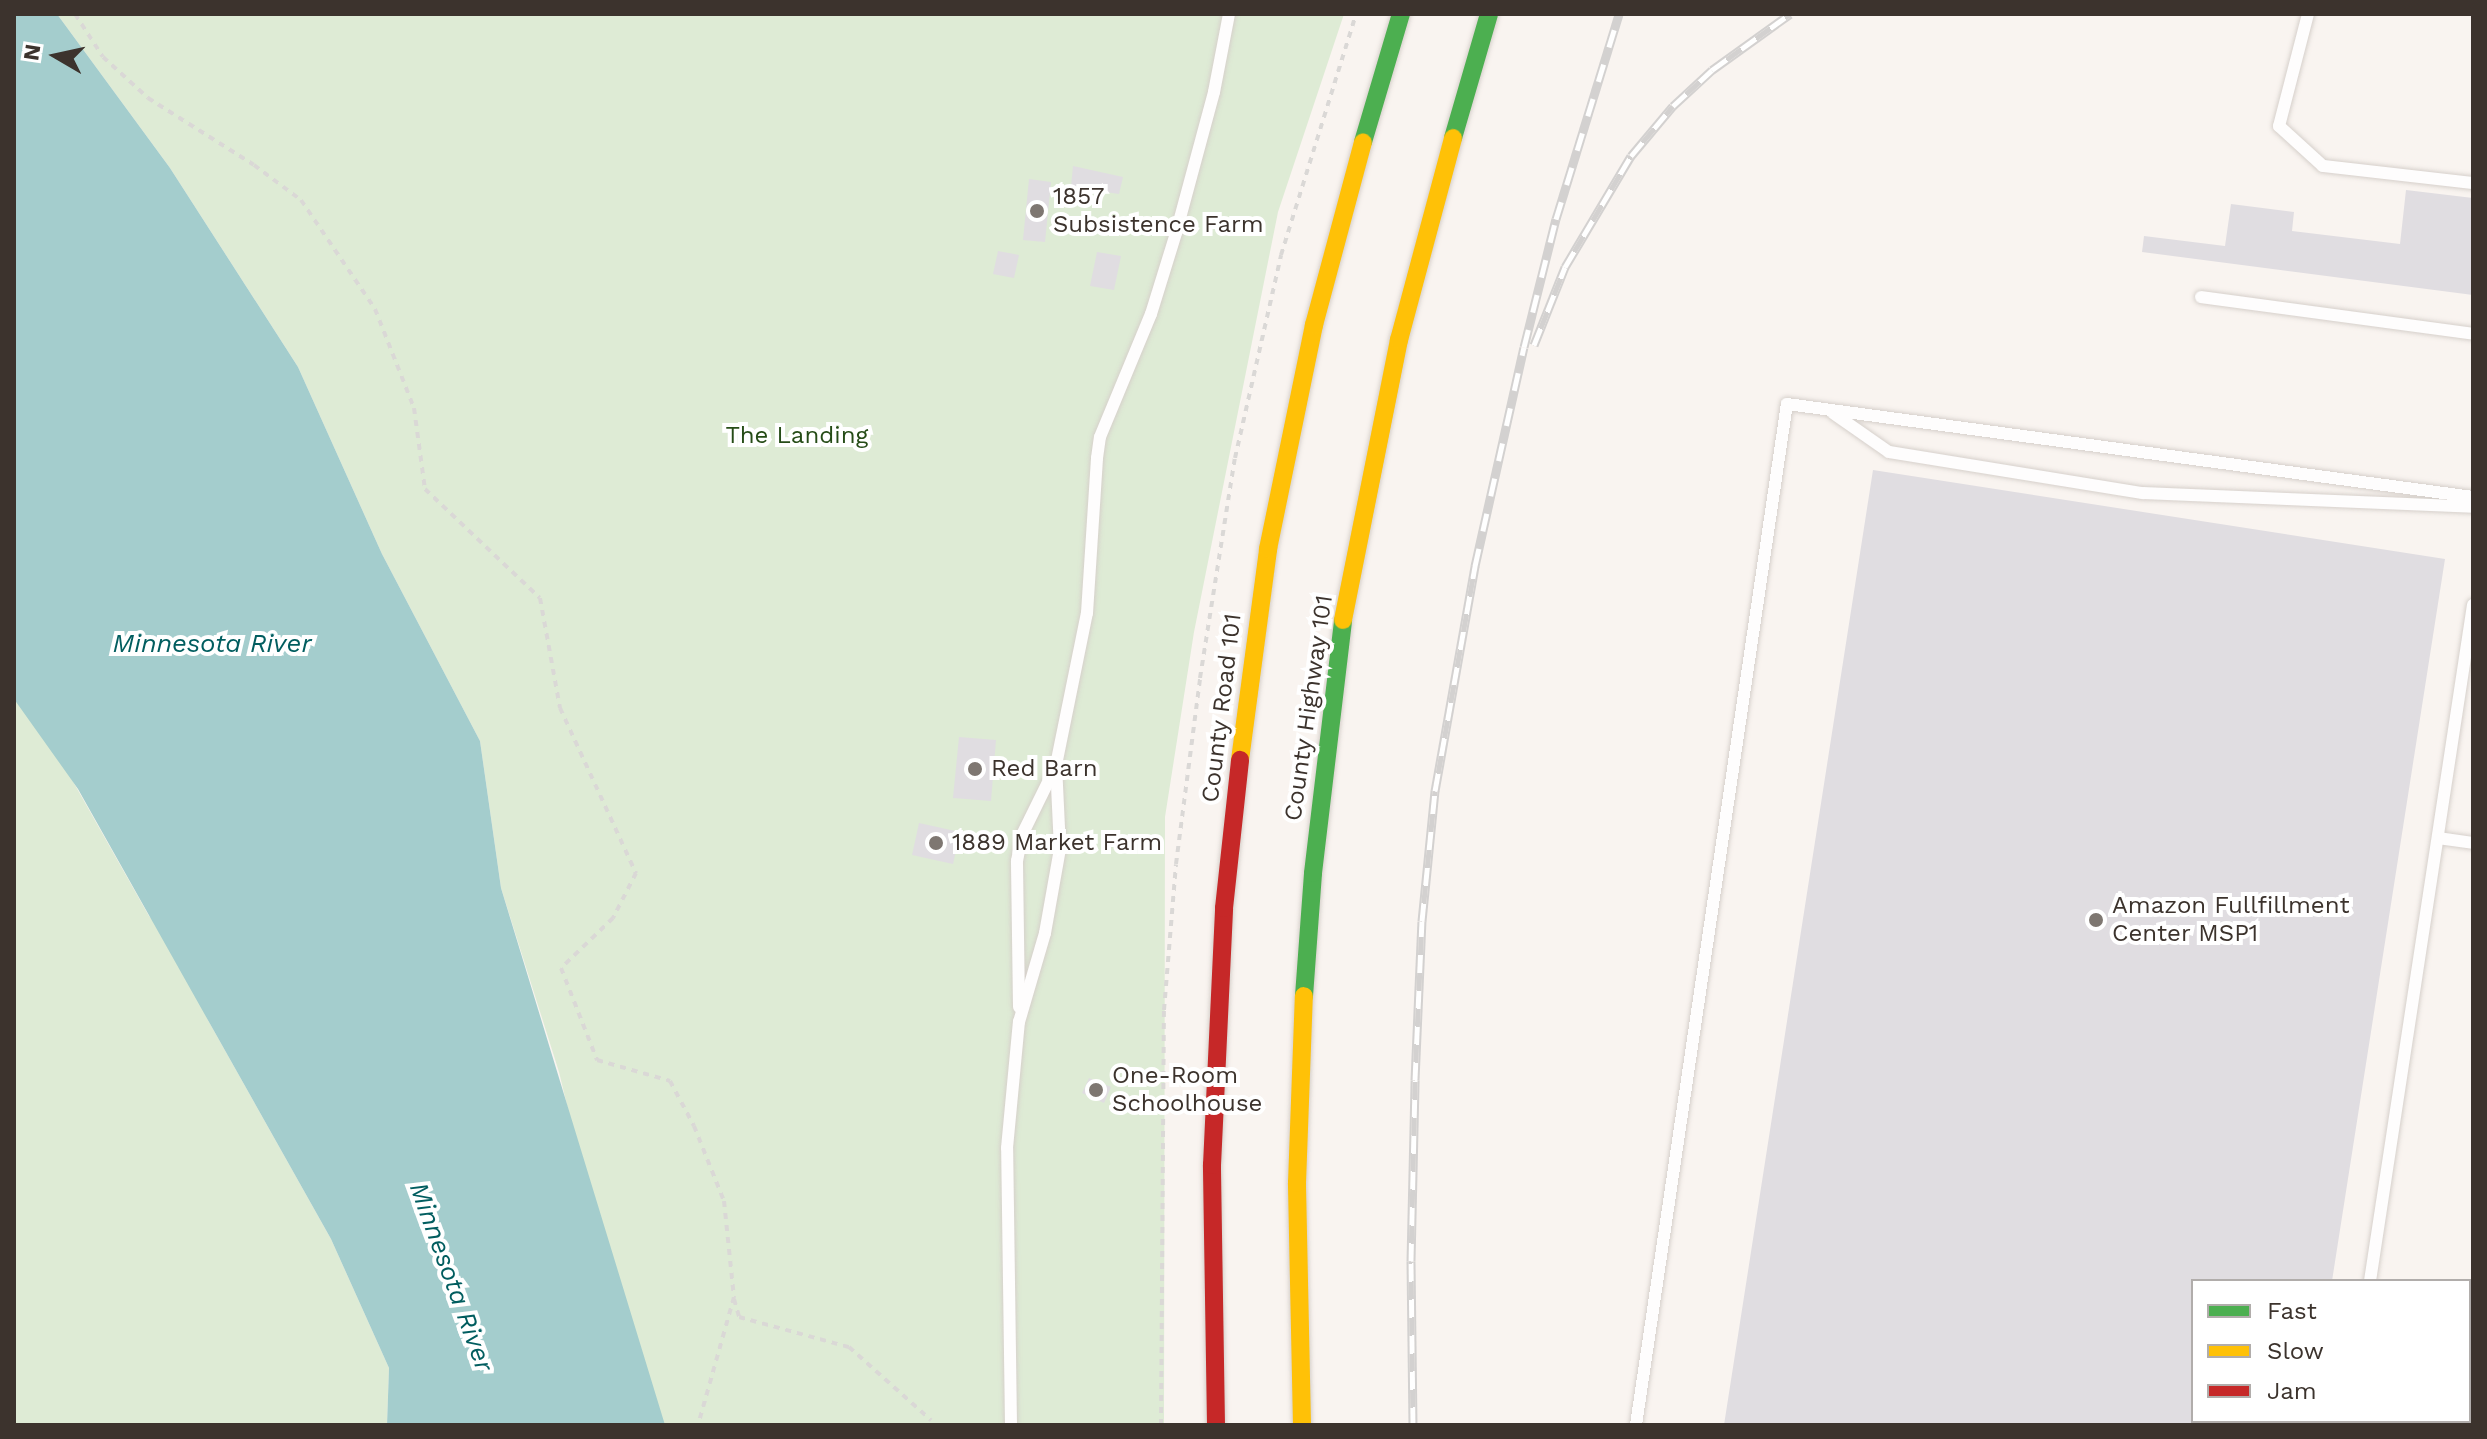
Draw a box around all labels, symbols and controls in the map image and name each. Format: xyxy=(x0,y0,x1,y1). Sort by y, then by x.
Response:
north arrow xyxy=(16,16,96,96)
text: N xyxy=(18,42,45,62)
place label: 1857 Subsistence Farm xyxy=(1053,183,1264,239)
marker: 1857 Subsistence Farm xyxy=(1028,202,1046,220)
park label: The Landing xyxy=(726,422,868,450)
street label: County Highway 101 xyxy=(1279,592,1339,824)
street label: County Road 101 xyxy=(1196,611,1248,805)
water label: Minnesota River xyxy=(112,628,312,660)
place label: Red Barn xyxy=(991,755,1098,783)
marker: Red Barn xyxy=(966,760,984,778)
place label: 1889 Market Farm xyxy=(952,829,1162,857)
marker: 1889 Market Farm xyxy=(927,834,945,852)
place label: Amazon Fullfillment Center MSP1 xyxy=(2112,892,2349,948)
marker: Amazon Fullfillment Center MSP1 xyxy=(2087,911,2105,929)
place label: One-Room Schoolhouse xyxy=(1112,1062,1262,1118)
marker: One-Room Schoolhouse xyxy=(1087,1081,1105,1099)
water label: Minnesota River xyxy=(402,1178,500,1376)
legend xyxy=(2191,1279,2471,1423)
text: Fast xyxy=(2267,1297,2317,1325)
text: Slow xyxy=(2267,1337,2324,1365)
text: Jam xyxy=(2267,1377,2317,1405)

